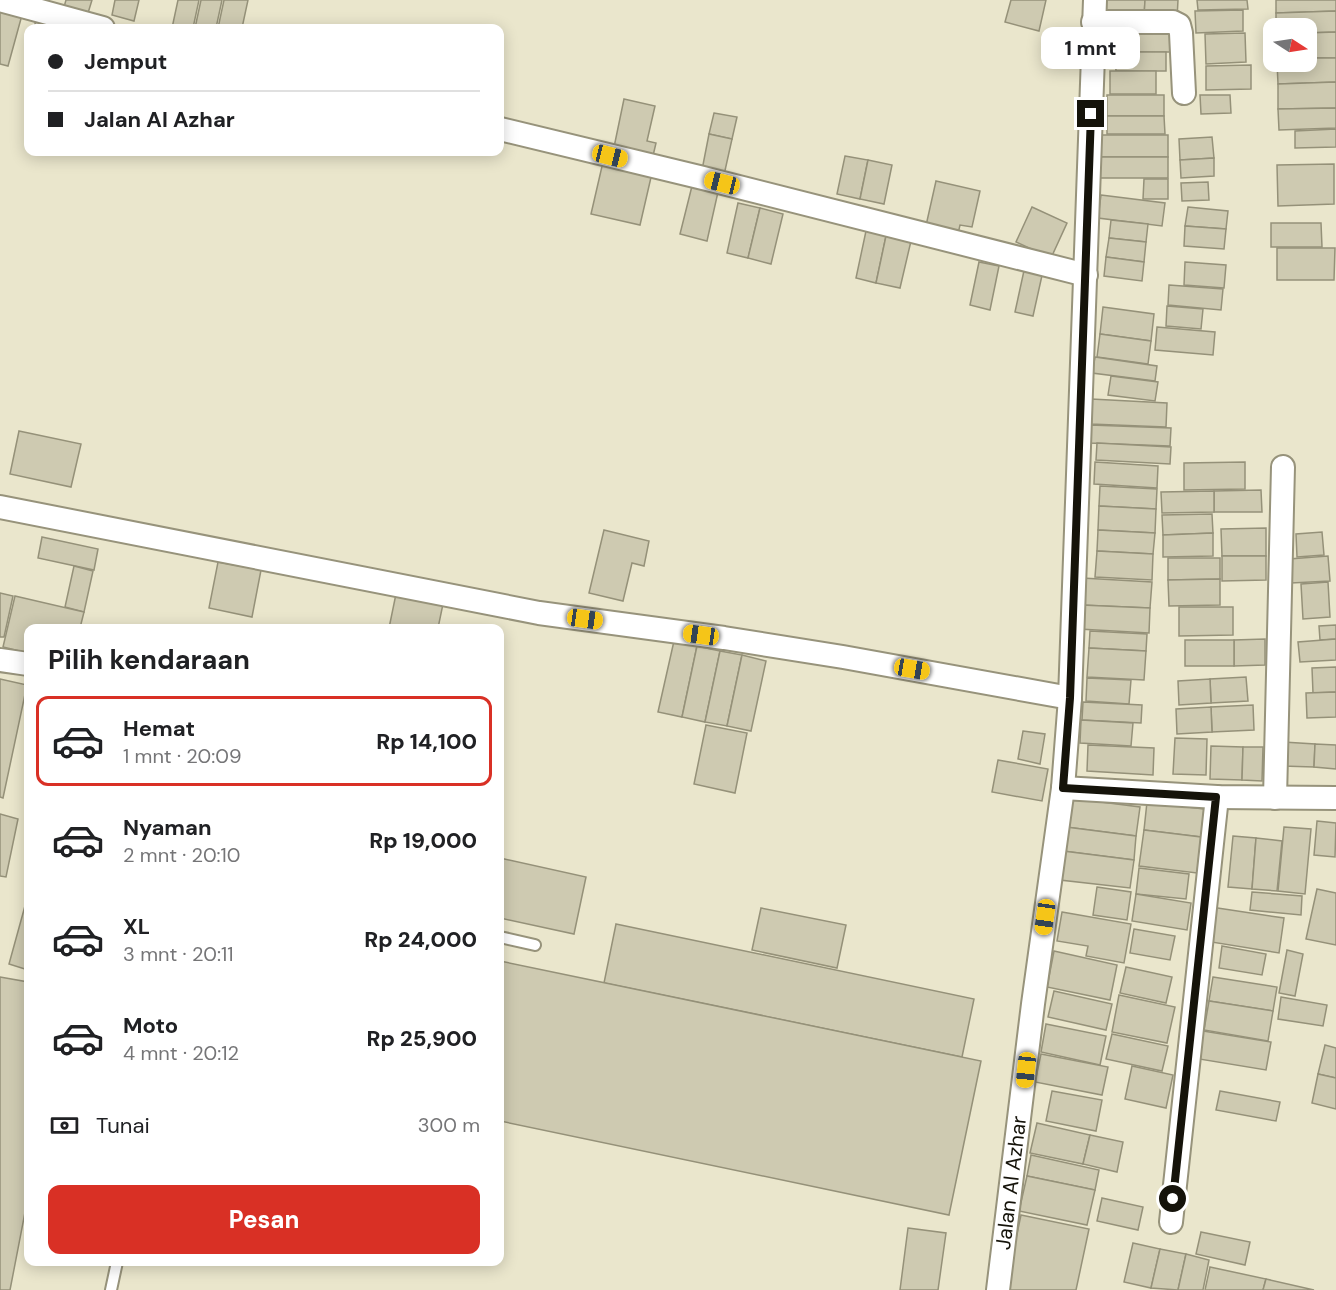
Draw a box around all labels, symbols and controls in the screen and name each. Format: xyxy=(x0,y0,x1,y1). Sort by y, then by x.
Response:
north arrow xyxy=(1263,18,1317,72)
map controls xyxy=(1263,18,1317,72)
callout: 1 mnt xyxy=(1042,27,1140,69)
text: 1 mnt xyxy=(1064,35,1117,61)
text: Jemput xyxy=(84,47,167,76)
route end xyxy=(1077,100,1104,127)
text: Jalan Al Azhar xyxy=(84,105,235,134)
car xyxy=(590,143,630,169)
car xyxy=(702,170,742,196)
car xyxy=(566,608,604,630)
car xyxy=(682,624,720,646)
text: Pilih kendaraan xyxy=(48,642,250,677)
car xyxy=(893,657,931,681)
icon: car xyxy=(51,714,105,768)
text: Hemat xyxy=(123,714,195,743)
text: Rp 14,100 xyxy=(376,727,477,756)
text: 1 mnt · 20:09 xyxy=(123,743,242,769)
icon: car xyxy=(51,813,105,867)
text: Nyaman xyxy=(123,813,212,842)
text: Rp 19,000 xyxy=(369,826,477,855)
text: 2 mnt · 20:10 xyxy=(123,842,241,868)
car xyxy=(1034,898,1056,936)
icon: car xyxy=(51,912,105,966)
text: XL xyxy=(123,912,150,941)
text: Rp 24,000 xyxy=(364,925,477,954)
text: 3 mnt · 20:11 xyxy=(123,941,233,967)
icon: car xyxy=(51,1011,105,1065)
text: Moto xyxy=(123,1011,178,1040)
text: Rp 25,900 xyxy=(366,1024,477,1053)
text: 4 mnt · 20:12 xyxy=(123,1040,239,1066)
car xyxy=(1015,1051,1037,1089)
icon: cash xyxy=(48,1109,81,1142)
text: Tunai xyxy=(96,1111,150,1140)
text: 300 m xyxy=(418,1112,480,1138)
street label: Jalan Al Azhar xyxy=(989,1114,1033,1251)
button: Pesan xyxy=(48,1185,480,1254)
route start xyxy=(1159,1185,1186,1212)

